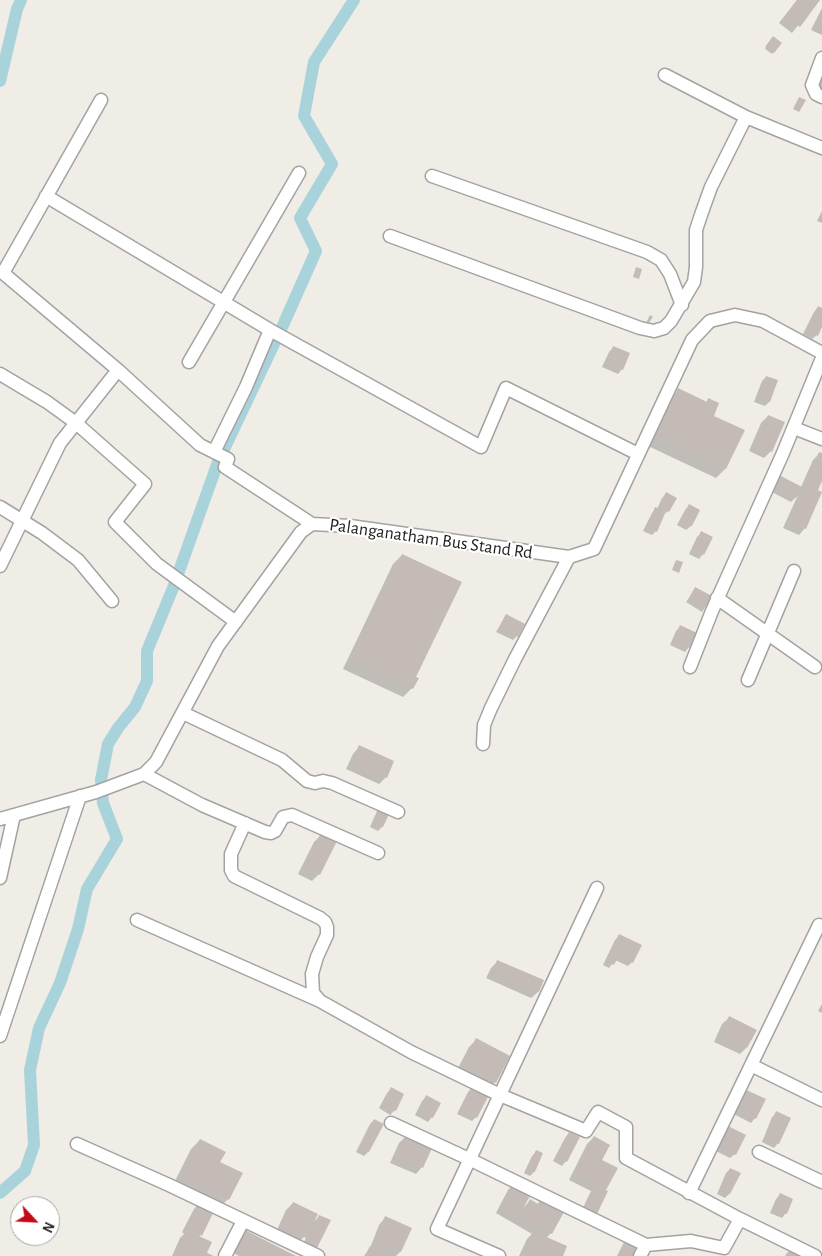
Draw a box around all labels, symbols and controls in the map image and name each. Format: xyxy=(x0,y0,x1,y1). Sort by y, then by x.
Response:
street label: Palanganatham Bus Stand Rd xyxy=(328,514,534,564)
north arrow xyxy=(10,1196,60,1246)
text: N xyxy=(39,1220,56,1234)

